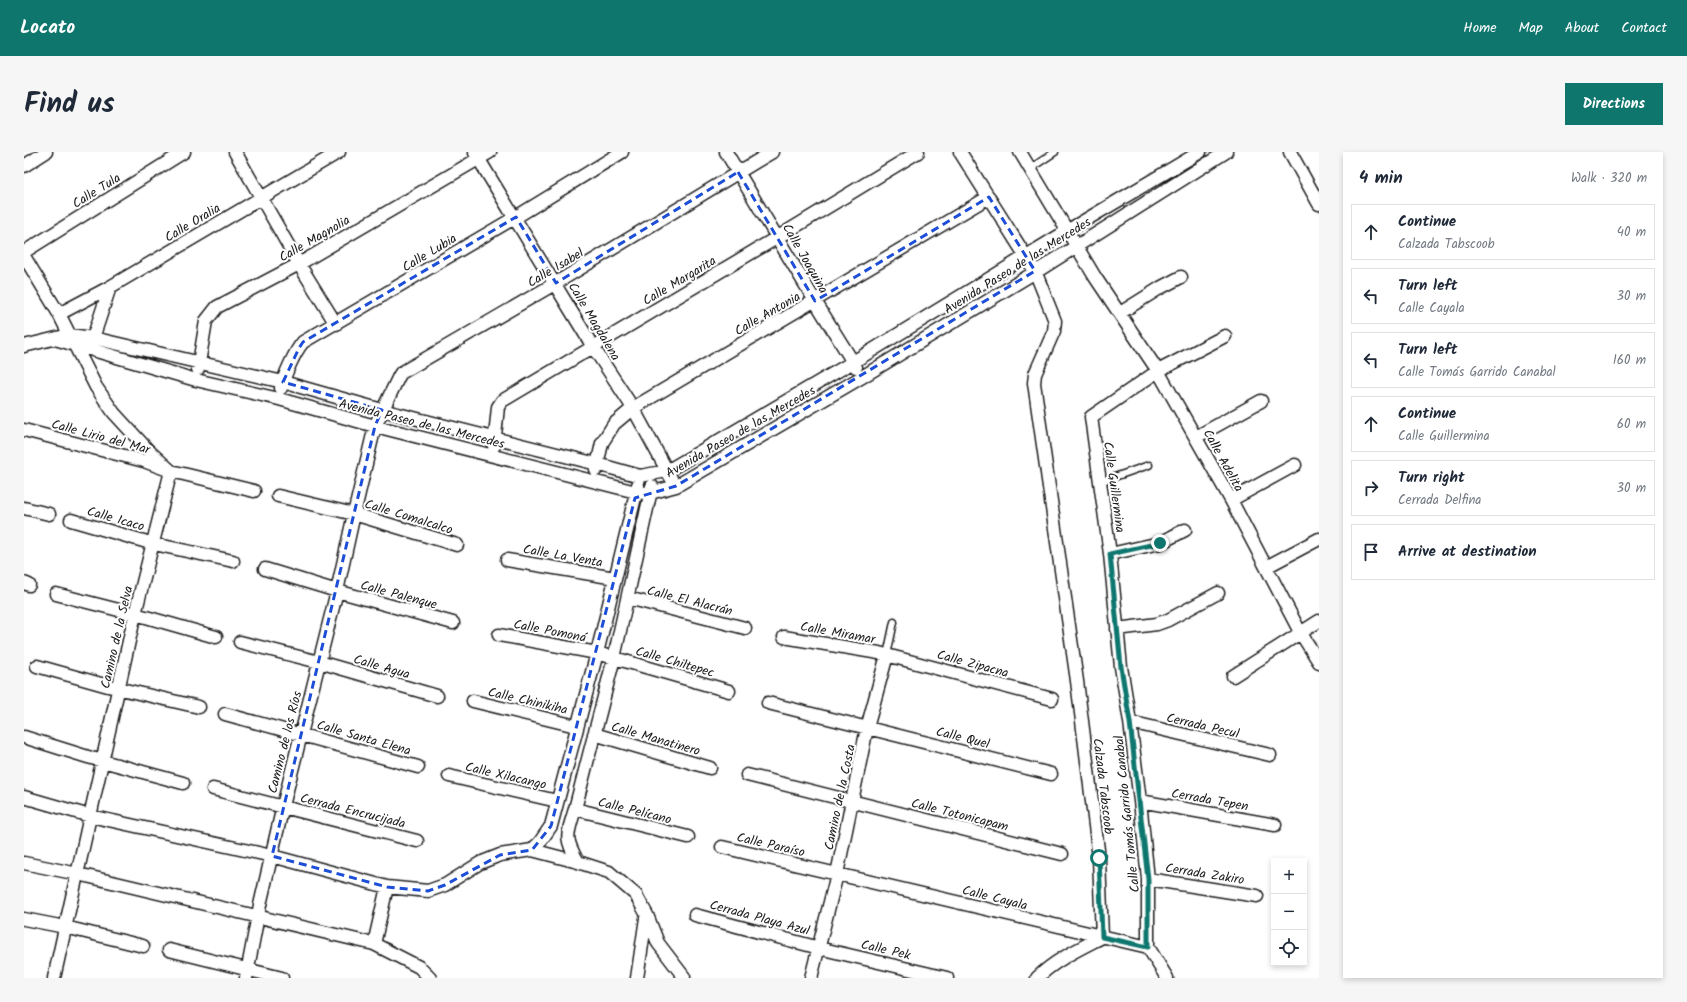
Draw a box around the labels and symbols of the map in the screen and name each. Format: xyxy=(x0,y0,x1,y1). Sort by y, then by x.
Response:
street label: Calle Tula xyxy=(68,168,125,214)
street label: Calle Oralia xyxy=(161,198,225,248)
street label: Calle Magnolia xyxy=(275,210,354,268)
street label: Avenida Paseo de las Mercedes xyxy=(940,212,1096,320)
street label: Calle Joaquina xyxy=(776,220,833,298)
street label: Calle Lubia xyxy=(398,229,461,278)
street label: Calle Isabel xyxy=(523,243,588,293)
street label: Calle Margarita xyxy=(639,251,721,312)
street label: Calle Magdalena xyxy=(562,278,626,365)
street label: Calle Antonia xyxy=(731,287,805,342)
street label: Avenida Paseo de las Mercedes xyxy=(662,380,820,484)
street label: Avenida Paseo de las Mercedes xyxy=(337,394,507,455)
street label: Calle Lirio del Mar xyxy=(49,414,153,461)
street label: Calle Adelita xyxy=(1197,425,1249,496)
street label: Calle Guillermina xyxy=(1097,440,1130,534)
street label: Calle Comalcalco xyxy=(362,494,455,541)
street label: Calle Icaco xyxy=(84,501,147,538)
route end xyxy=(1151,534,1169,552)
street label: Calle La Venta xyxy=(521,539,604,574)
street label: Calle Palenque xyxy=(358,575,439,616)
street label: Calle El Alacrán xyxy=(645,581,735,622)
street label: Camino de la Selva xyxy=(95,584,139,691)
street label: Calle Pomoná xyxy=(512,614,590,649)
street label: Calle Miramar xyxy=(799,617,878,651)
street label: Calle Chiltepec xyxy=(633,641,717,684)
street label: Calle Zipacna xyxy=(934,645,1011,684)
street label: Calle Agua xyxy=(351,649,412,685)
street label: Calle Chinikiha xyxy=(486,682,570,721)
street label: Camino de los Ríos xyxy=(263,689,308,796)
street label: Cerrada Pecul xyxy=(1164,708,1241,745)
street label: Calle Santa Elena xyxy=(314,715,413,762)
street label: Calle Manatinero xyxy=(609,717,703,762)
street label: Calle Quel xyxy=(933,722,992,755)
street label: Calle Tomás Garrido Canabal xyxy=(1109,734,1146,893)
street label: Calzada Tabscoob xyxy=(1086,737,1119,836)
street label: Camino de la Costa xyxy=(819,742,862,852)
street label: Calle Xilacango xyxy=(463,757,548,796)
street label: Cerrada Tepen xyxy=(1170,783,1250,818)
street label: Cerrada Encrucijada xyxy=(298,788,408,835)
street label: Calle Pelícano xyxy=(596,792,674,831)
street label: Calle Totonicapam xyxy=(909,793,1011,838)
street label: Calle Paraíso xyxy=(734,827,807,864)
route start xyxy=(1090,849,1108,867)
street label: Cerrada Zakiro xyxy=(1164,858,1246,891)
street label: Calle Cayala xyxy=(960,880,1030,917)
street label: Cerrada Playa Azul xyxy=(707,895,812,942)
street label: Calle Pek xyxy=(859,935,913,967)

